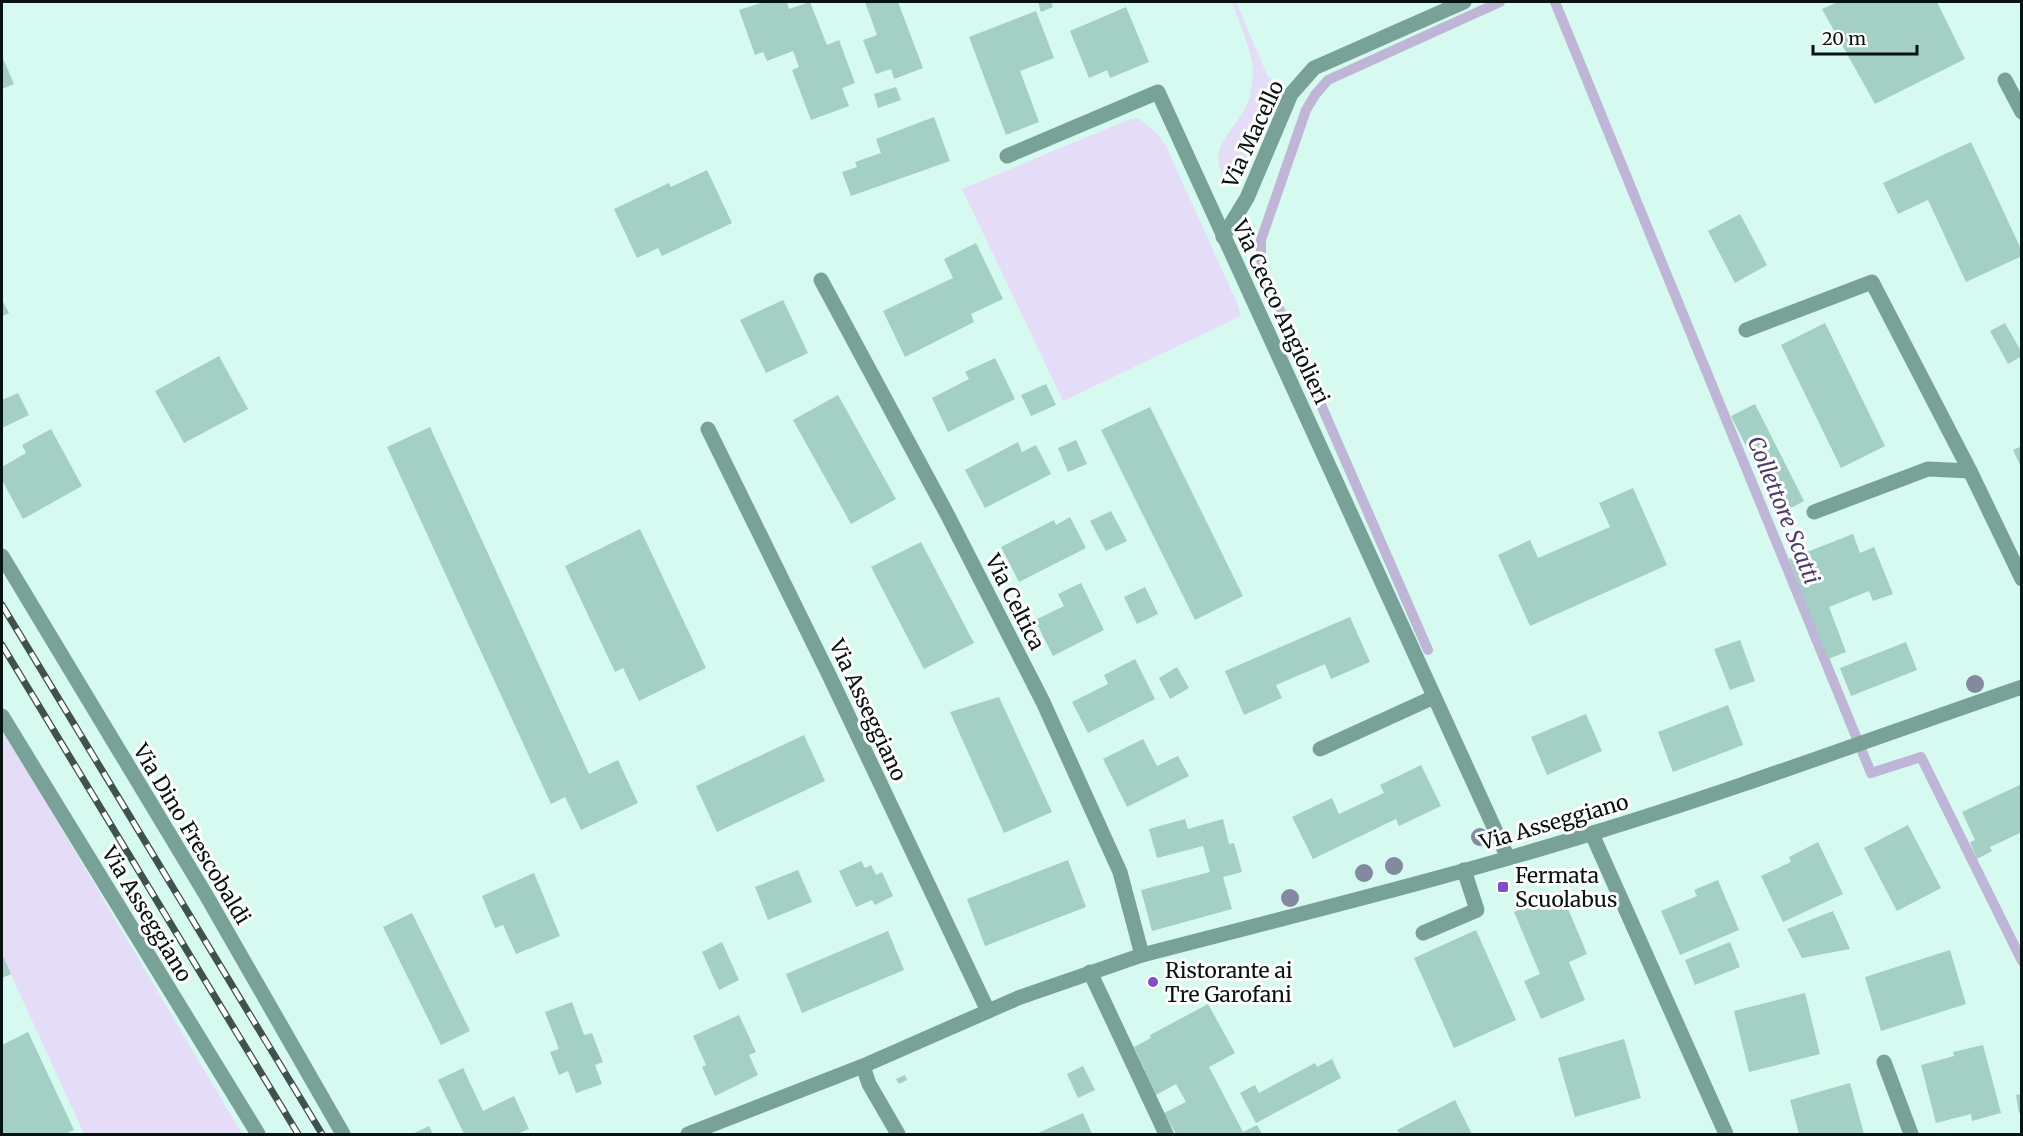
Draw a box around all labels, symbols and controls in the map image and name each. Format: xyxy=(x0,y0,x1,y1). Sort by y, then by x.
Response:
scale bar xyxy=(1813,18,1916,56)
text: 20 m xyxy=(1822,27,1866,50)
street label: Via Macello xyxy=(1216,76,1290,193)
street label: Via Cecco Angiolieri xyxy=(1226,215,1336,409)
water label: Collettore Scatti xyxy=(1742,432,1826,588)
street label: Via Celtica xyxy=(979,549,1051,655)
street label: Via Asseggiano xyxy=(823,634,913,785)
street label: Via Dino Frescobaldi xyxy=(127,738,257,929)
street label: Via Asseggiano xyxy=(1476,788,1631,856)
street label: Via Asseggiano xyxy=(95,840,198,987)
place label: Fermata Scuolabus xyxy=(1515,862,1617,913)
marker: Fermata Scuolabus xyxy=(1496,880,1510,894)
place label: Ristorante ai Tre Garofani xyxy=(1165,957,1293,1008)
marker: Ristorante ai Tre Garofani xyxy=(1146,975,1160,989)

